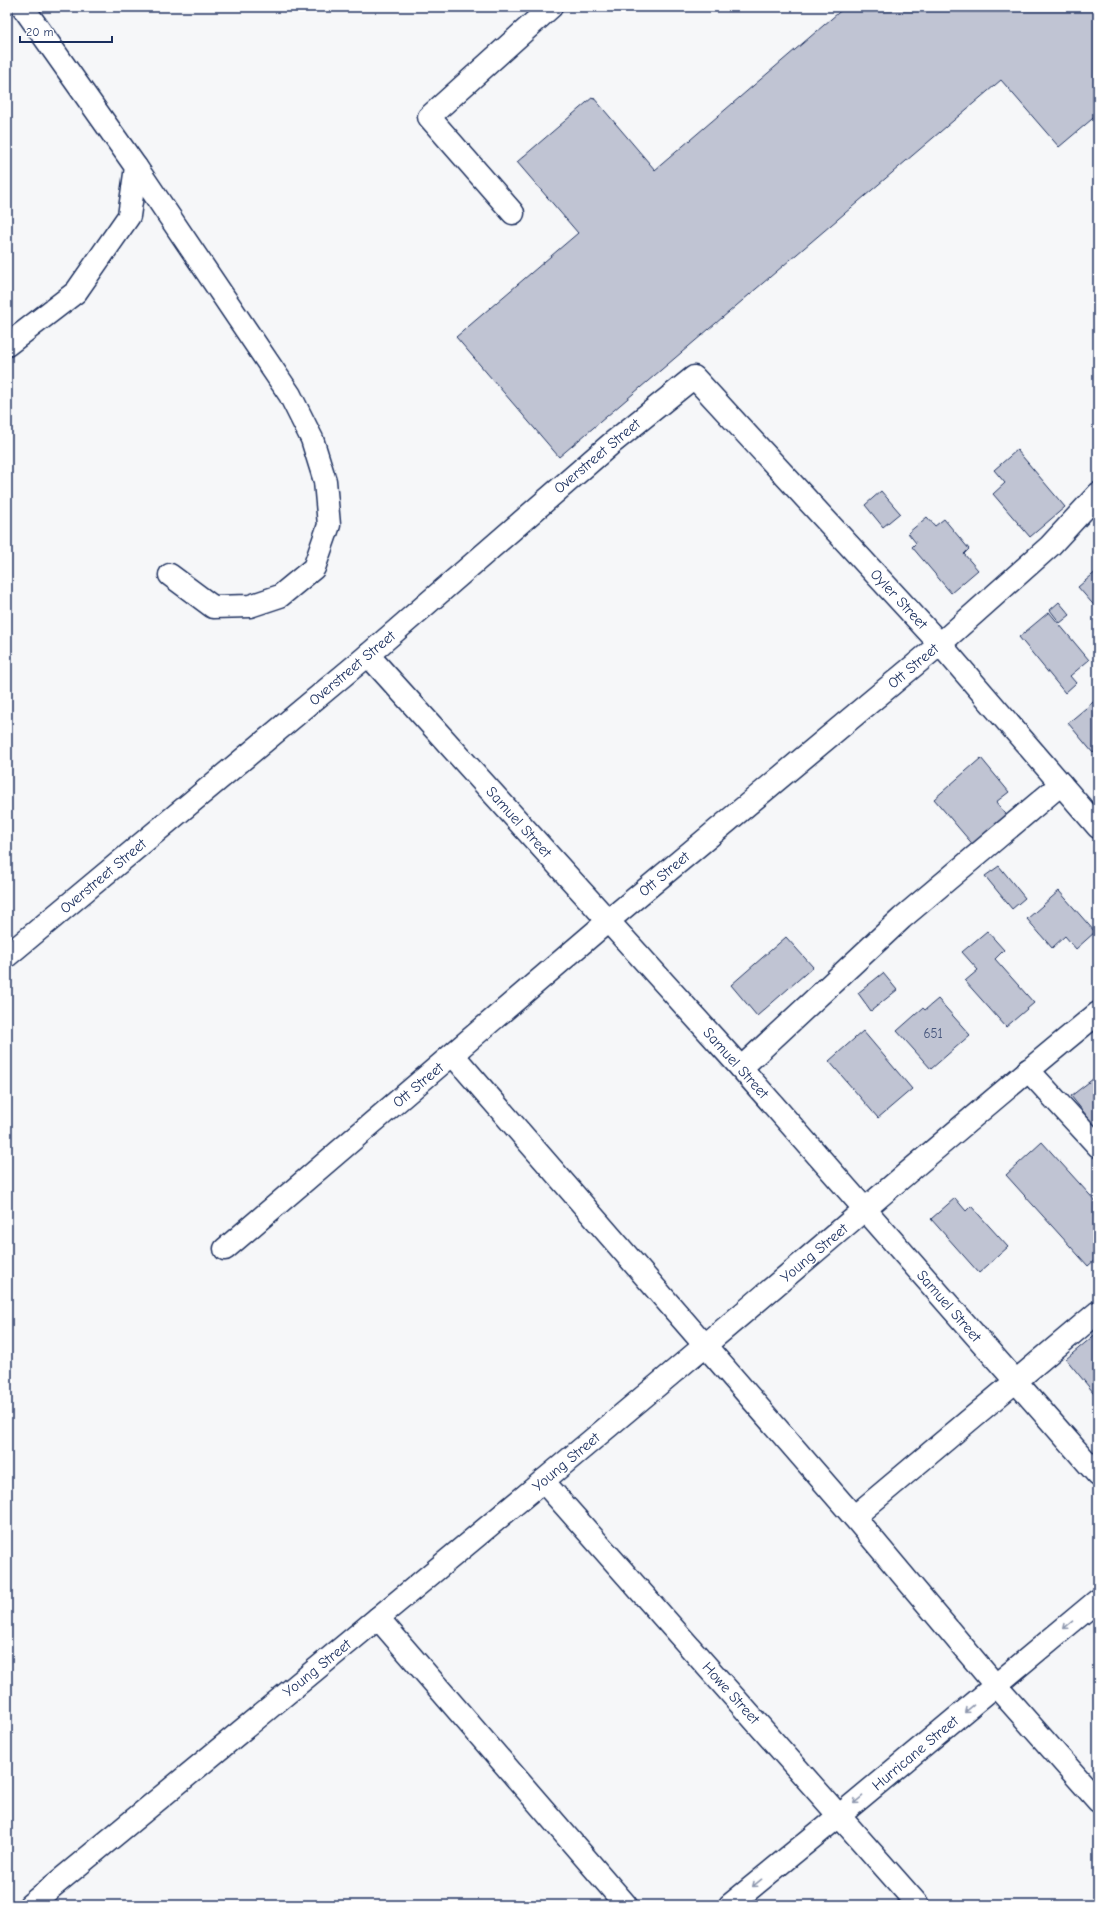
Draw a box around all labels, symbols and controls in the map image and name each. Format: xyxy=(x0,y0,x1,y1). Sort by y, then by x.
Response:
scale bar xyxy=(20,18,112,44)
text: 20 m xyxy=(26,25,54,39)
street label: Overstreet Street xyxy=(550,414,644,497)
street label: Oyler Street xyxy=(867,565,932,633)
street label: Overstreet Street xyxy=(305,626,399,709)
street label: Ott Street xyxy=(884,639,943,692)
street label: Samuel Street xyxy=(482,783,556,862)
street label: Overstreet Street xyxy=(56,834,150,917)
street label: Ott Street xyxy=(635,847,694,900)
street label: Samuel Street xyxy=(699,1024,773,1103)
house number: 651 xyxy=(923,1026,943,1041)
street label: Ott Street xyxy=(389,1058,448,1111)
street label: Young Street xyxy=(777,1219,852,1286)
street label: Samuel Street xyxy=(913,1266,986,1346)
street label: Young Street xyxy=(529,1428,604,1495)
one-way arrow xyxy=(1063,1620,1074,1629)
street label: Young Street xyxy=(279,1635,355,1701)
street label: Howe Street xyxy=(698,1658,764,1728)
one-way arrow xyxy=(963,1704,974,1713)
street label: Hurricane Street xyxy=(868,1711,962,1794)
one-way arrow xyxy=(852,1796,863,1805)
one-way arrow xyxy=(752,1878,763,1887)

